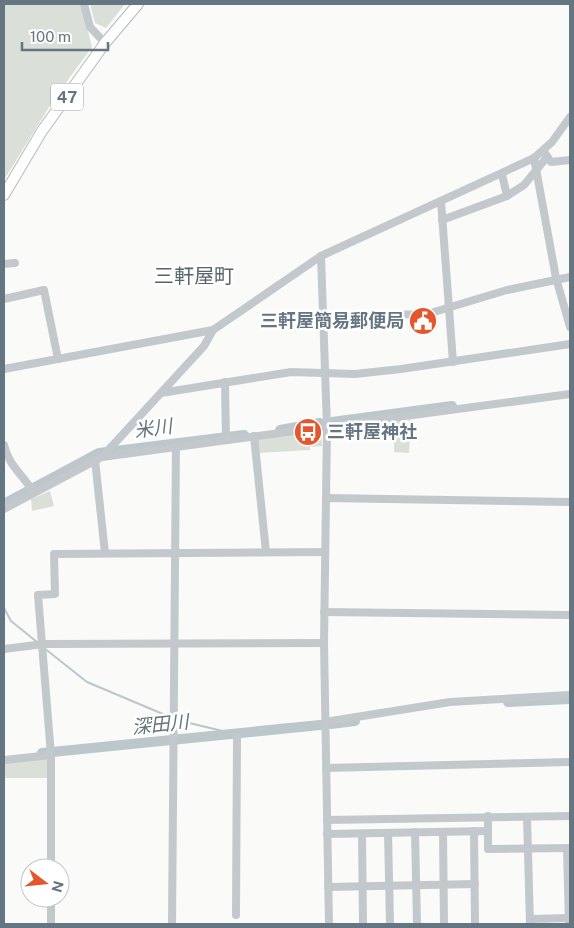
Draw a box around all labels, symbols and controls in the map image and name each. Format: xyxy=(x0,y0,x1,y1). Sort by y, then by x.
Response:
scale bar xyxy=(22,20,109,52)
text: 100 m xyxy=(30,28,71,45)
road number: 47 xyxy=(51,84,83,110)
district label: 三軒屋町 xyxy=(154,264,234,288)
public building icon: 三軒屋簡易郵便局 xyxy=(408,306,438,336)
place label: 三軒屋簡易郵便局 xyxy=(260,310,404,331)
water label: 米川 xyxy=(133,414,175,442)
bus stop icon: 三軒屋神社 xyxy=(293,417,323,447)
place label: 三軒屋神社 xyxy=(327,421,417,442)
water label: 深田川 xyxy=(130,710,191,738)
north arrow xyxy=(20,858,70,908)
text: N xyxy=(48,879,67,894)

